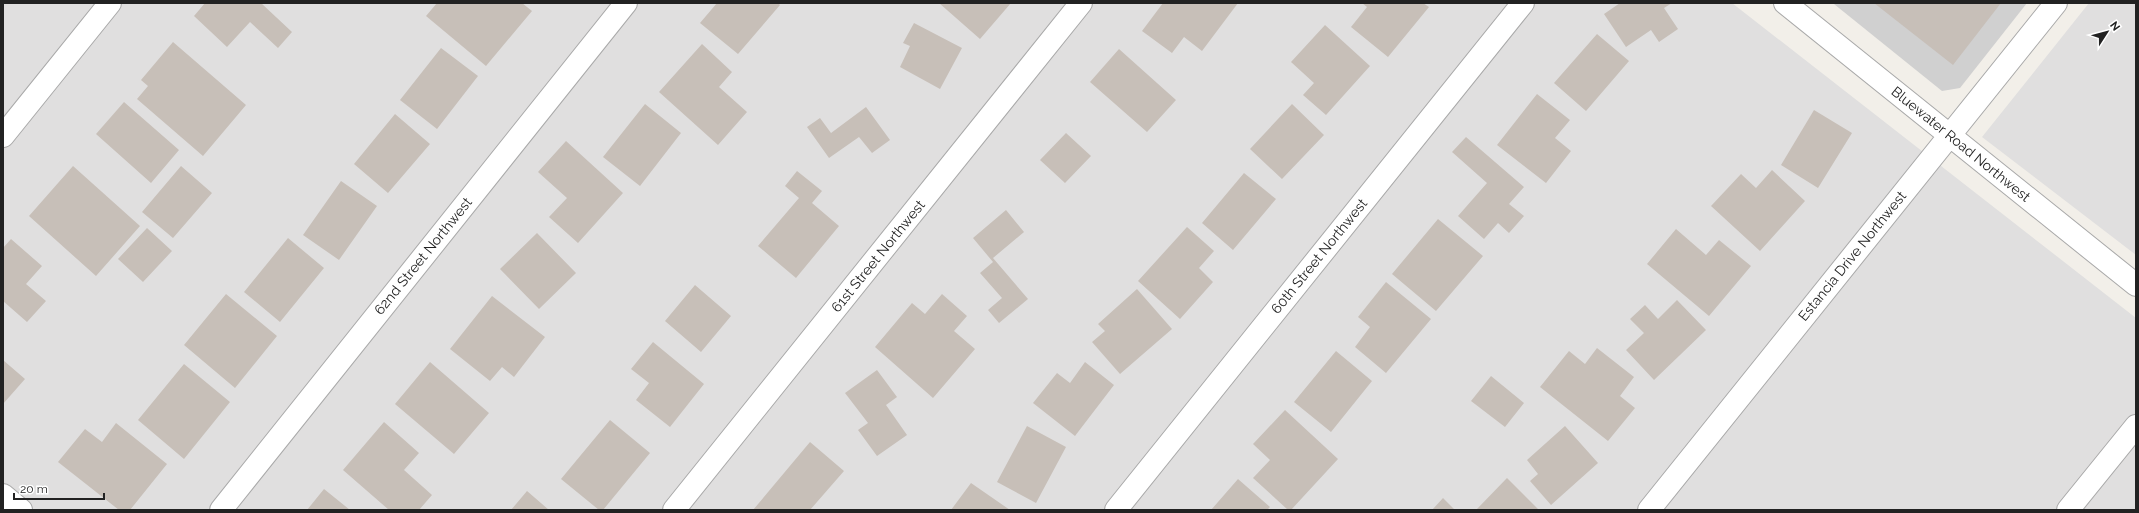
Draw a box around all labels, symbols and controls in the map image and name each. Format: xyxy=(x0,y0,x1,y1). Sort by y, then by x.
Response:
north arrow xyxy=(2087,12,2127,52)
text: N xyxy=(2107,19,2122,34)
street label: Bluewater Road Northwest xyxy=(1888,83,2034,205)
street label: Estancia Drive Northwest xyxy=(1795,188,1909,324)
street label: 62nd Street Northwest xyxy=(371,194,475,318)
street label: 60th Street Northwest xyxy=(1268,195,1370,317)
street label: 61st Street Northwest xyxy=(828,197,928,315)
scale bar xyxy=(14,475,104,501)
text: 20 m xyxy=(20,482,48,496)

